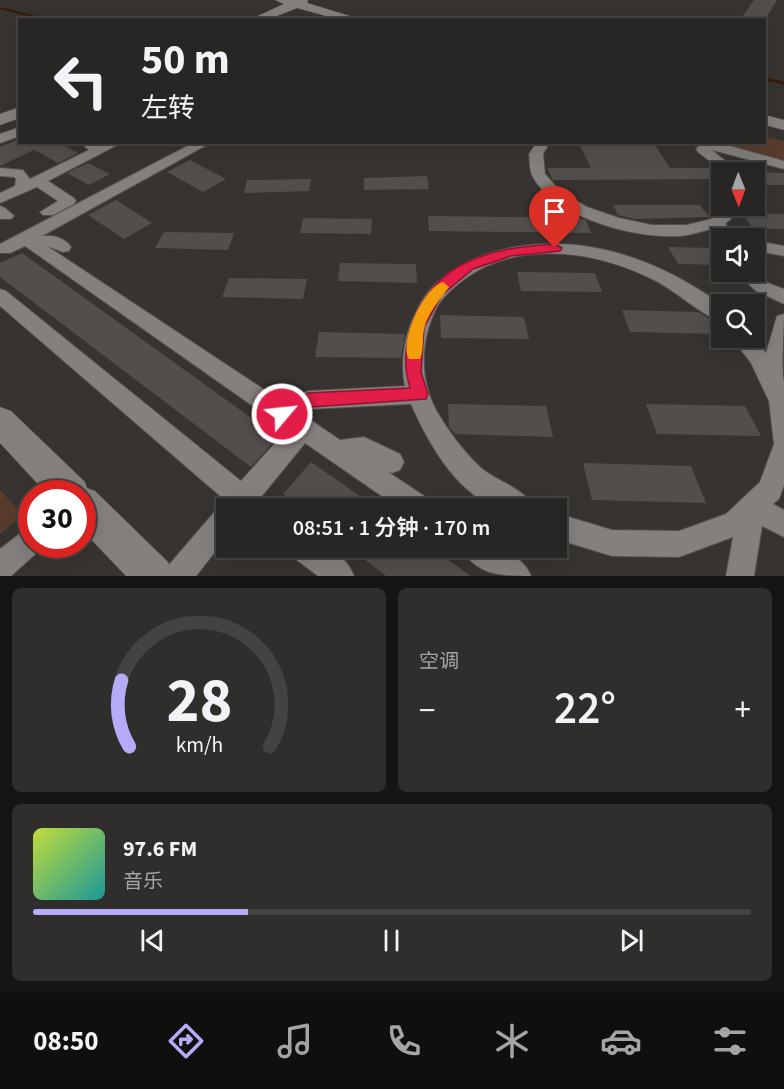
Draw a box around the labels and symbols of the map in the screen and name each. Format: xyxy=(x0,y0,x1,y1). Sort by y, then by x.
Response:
north arrow xyxy=(711,162,765,216)
pin xyxy=(529,186,580,248)
position arrow xyxy=(250,382,314,446)
speed limit sign: 30 xyxy=(18,480,96,558)

